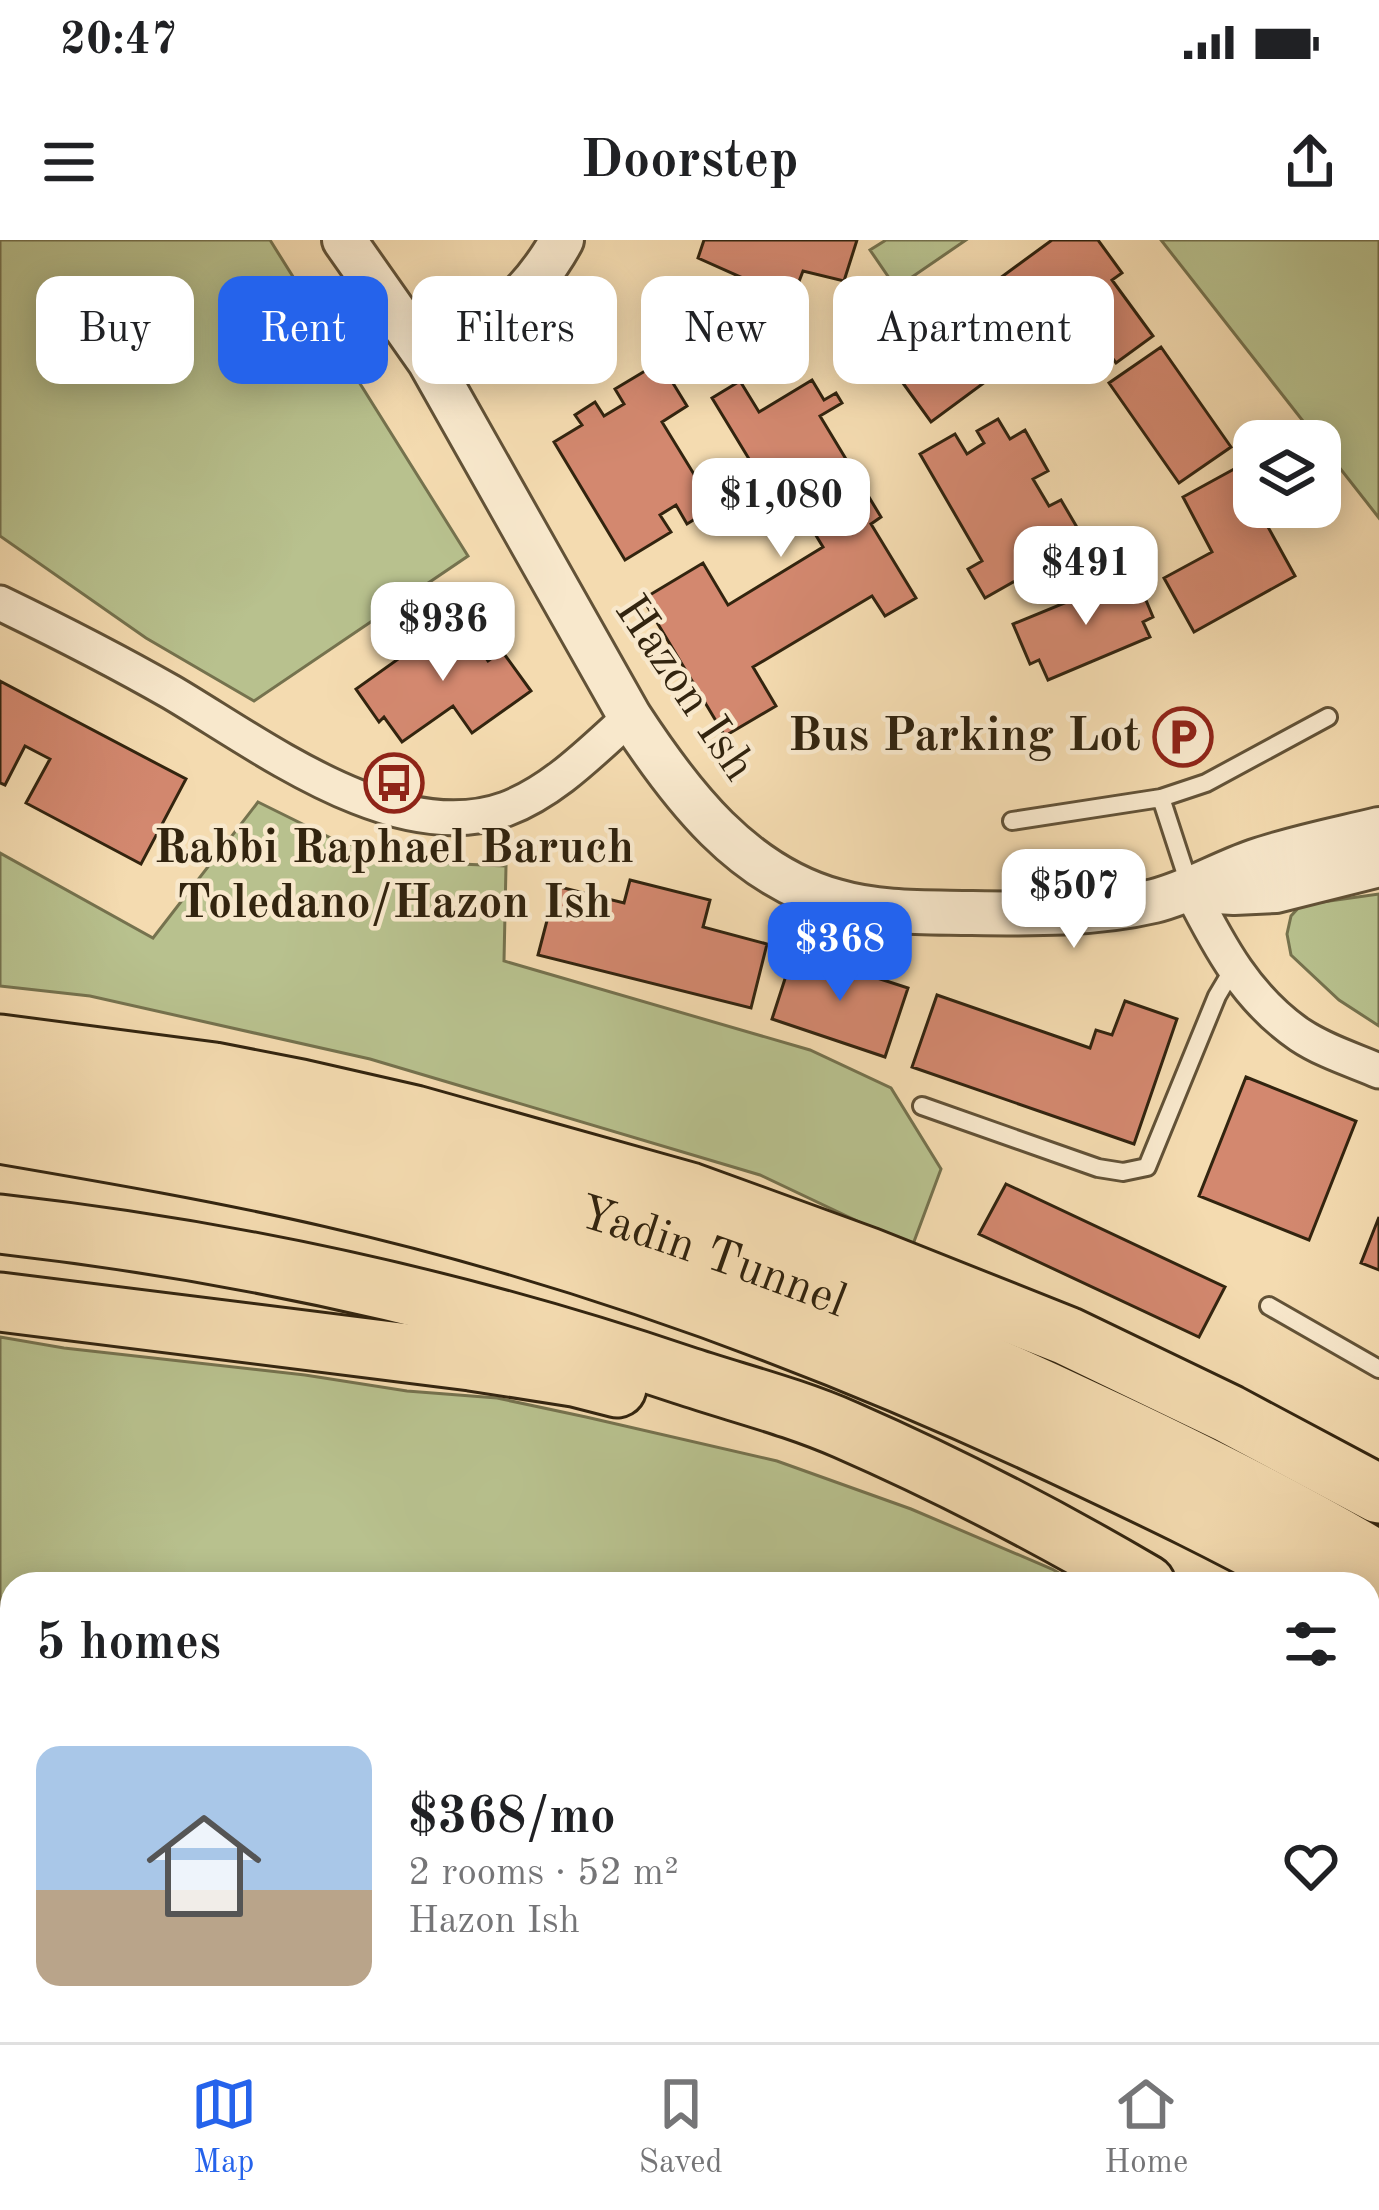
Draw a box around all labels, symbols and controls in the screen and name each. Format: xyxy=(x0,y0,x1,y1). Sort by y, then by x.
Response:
text: 20:47 xyxy=(60,19,177,64)
icon: menu xyxy=(36,129,102,195)
icon: share xyxy=(1277,129,1343,195)
text: Doorstep xyxy=(580,135,799,189)
chip: Buy xyxy=(36,276,194,384)
chip: Rent xyxy=(218,276,388,384)
chip: Filters xyxy=(412,276,617,384)
chip: New xyxy=(641,276,809,384)
chip: Apartment xyxy=(833,276,1114,384)
map controls xyxy=(1233,420,1341,528)
button: layers xyxy=(1233,420,1341,528)
pin: $1,080 xyxy=(683,458,879,560)
text: $1,080 xyxy=(719,477,843,516)
pin: $491 xyxy=(1015,526,1157,628)
text: $491 xyxy=(1041,545,1131,584)
pin: $936 xyxy=(372,582,514,684)
street label: Hazon Ish xyxy=(605,588,763,790)
text: $936 xyxy=(398,601,488,640)
parking icon: Bus Parking Lot xyxy=(1152,706,1214,768)
place label: Bus Parking Lot xyxy=(788,713,1141,761)
bus stop icon: Rabbi Raphael Baruch Toledano/Hazon Ish xyxy=(363,752,425,814)
place label: Rabbi Raphael Baruch Toledano/Hazon Ish xyxy=(154,825,634,928)
pin: $507 xyxy=(1003,849,1145,951)
text: $507 xyxy=(1029,868,1119,907)
pin: $368 xyxy=(769,902,911,1004)
text: $368 xyxy=(795,921,885,960)
street label: Yadin Tunnel xyxy=(573,1189,853,1327)
icon: filters xyxy=(1278,1611,1344,1677)
text: 5 homes xyxy=(36,1619,221,1670)
text: $368/mo xyxy=(408,1793,616,1844)
icon: home xyxy=(132,1794,276,1938)
icon: heart xyxy=(1278,1833,1344,1899)
text: 2 rooms · 52 m² xyxy=(408,1854,679,1893)
text: Hazon Ish xyxy=(408,1902,580,1941)
tab: Map xyxy=(191,2071,257,2184)
tab: Saved xyxy=(639,2071,723,2184)
tab: Home xyxy=(1104,2071,1188,2184)

